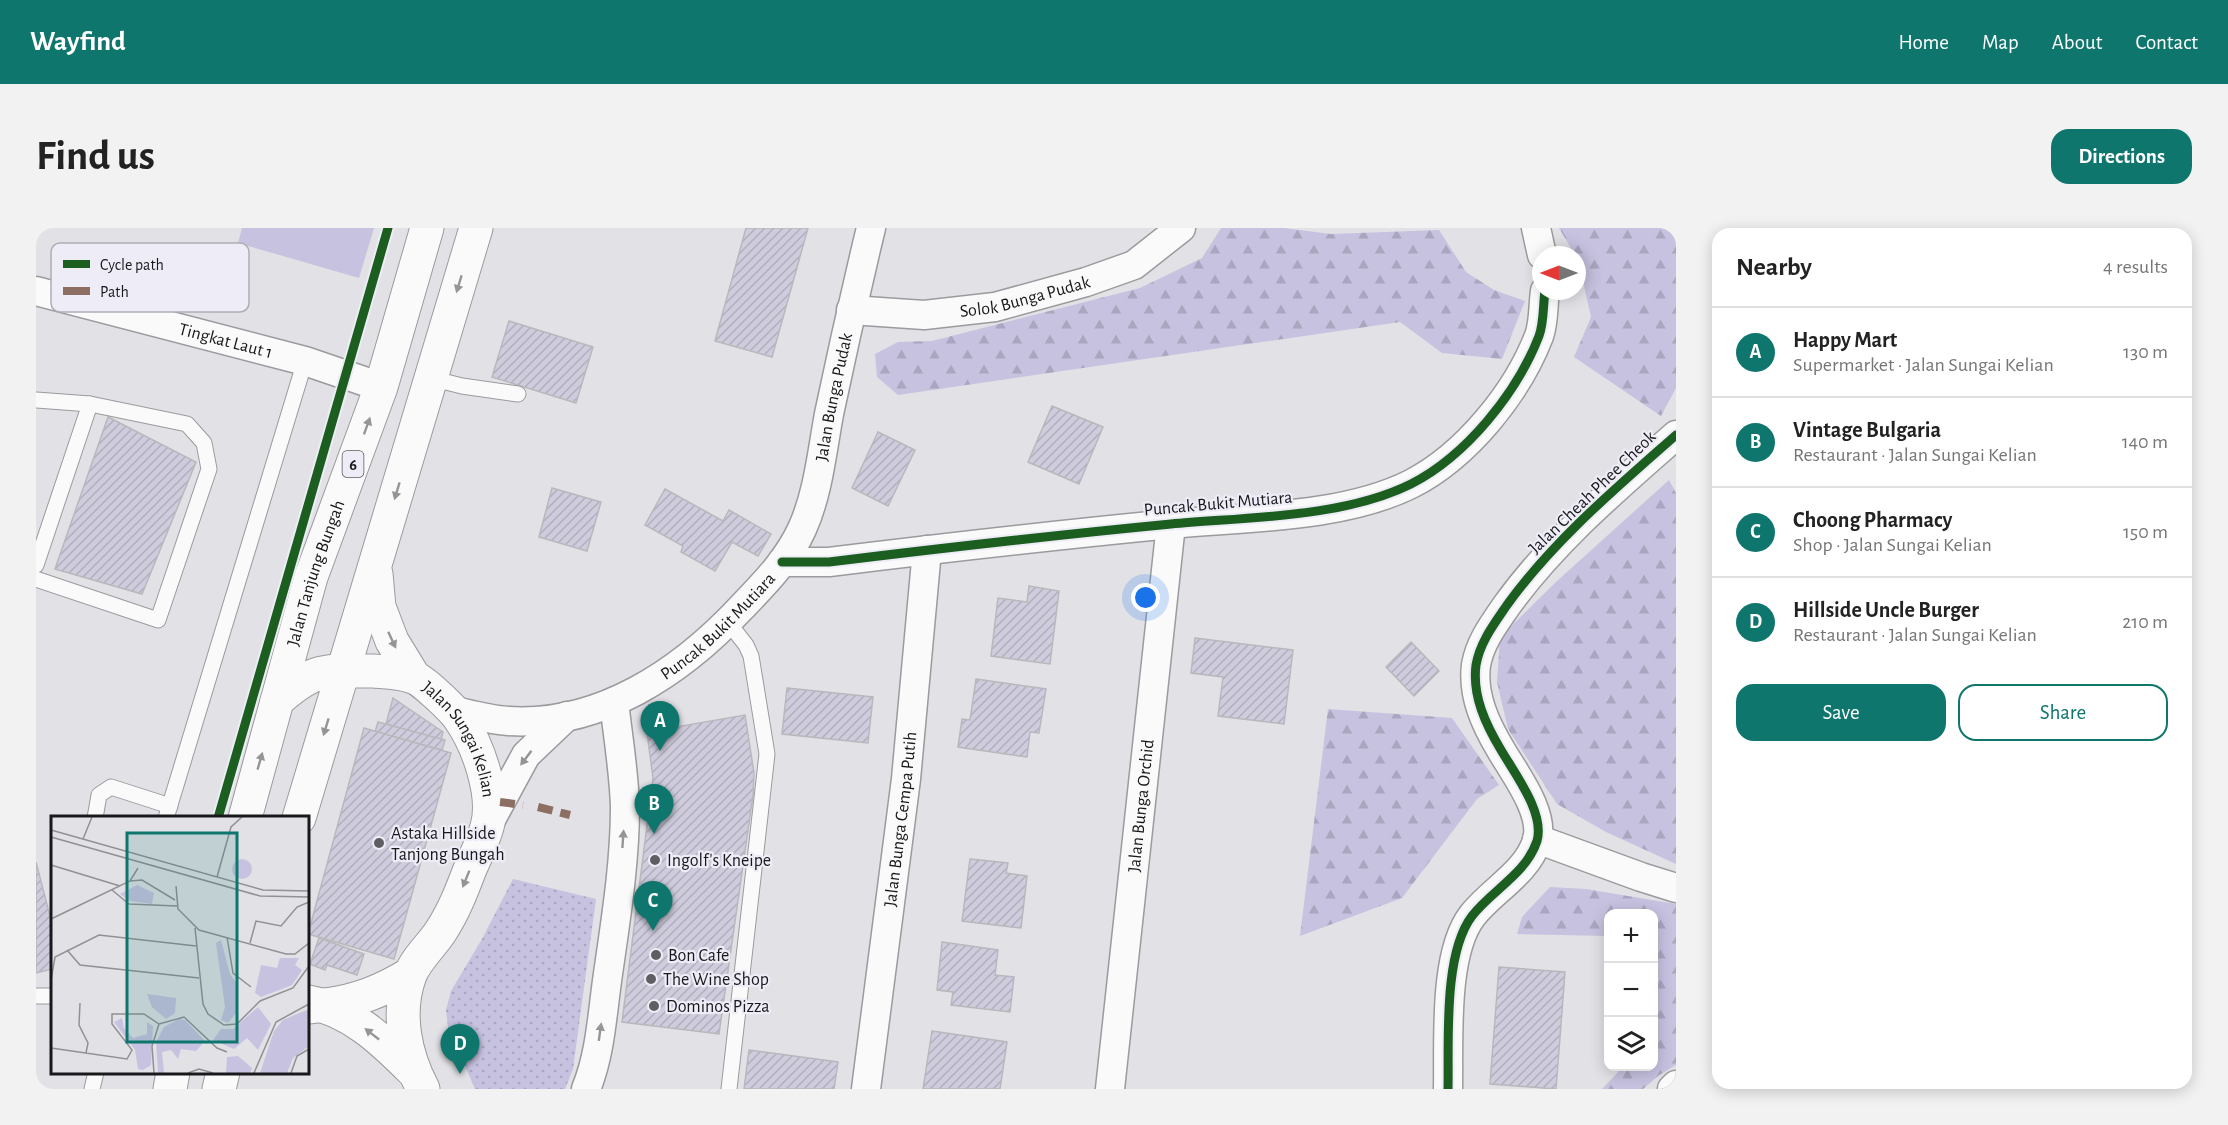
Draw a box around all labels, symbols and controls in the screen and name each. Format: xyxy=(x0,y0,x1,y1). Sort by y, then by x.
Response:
text: Wayfind xyxy=(30,28,126,56)
text: Home xyxy=(1898,32,1949,53)
text: Map xyxy=(1982,32,2019,53)
text: About xyxy=(2052,32,2102,53)
text: Contact xyxy=(2135,32,2198,53)
button: Directions xyxy=(2051,129,2192,184)
text: Find us xyxy=(36,135,155,177)
legend xyxy=(51,243,249,312)
north arrow xyxy=(1532,246,1586,300)
text: Nearby xyxy=(1736,254,1812,280)
text: Cycle path xyxy=(100,257,164,274)
text: 4 results xyxy=(2103,257,2168,277)
street label: Solok Bunga Pudak xyxy=(959,273,1093,321)
one-way arrow xyxy=(454,275,463,293)
text: Path xyxy=(100,284,129,300)
street label: Tingkat Laut 1 xyxy=(177,321,274,362)
text: Happy Mart xyxy=(1793,329,1897,351)
street label: Jalan Bunga Pudak xyxy=(813,331,856,463)
text: A xyxy=(1750,342,1762,362)
text: 130 m xyxy=(2123,342,2168,362)
text: Supermarket · Jalan Sungai Kelian xyxy=(1793,355,2054,375)
one-way arrow xyxy=(363,417,372,435)
text: Vintage Bulgaria xyxy=(1793,419,1941,441)
street label: Jalan Cheah Phee Cheok xyxy=(1526,427,1660,558)
text: B xyxy=(1750,432,1761,452)
text: 140 m xyxy=(2122,432,2168,452)
text: Restaurant · Jalan Sungai Kelian xyxy=(1793,445,2037,465)
road number: 6 xyxy=(342,451,364,477)
one-way arrow xyxy=(392,482,401,500)
street label: Puncak Bukit Mutiara xyxy=(1143,489,1293,519)
street label: Jalan Tanjung Bungah xyxy=(284,498,349,648)
text: Choong Pharmacy xyxy=(1793,509,1952,531)
text: C xyxy=(1750,522,1761,542)
text: 150 m xyxy=(2123,522,2168,542)
text: Shop · Jalan Sungai Kelian xyxy=(1793,535,1992,555)
street label: Puncak Bukit Mutiara xyxy=(658,570,779,684)
your location xyxy=(1131,583,1160,612)
text: Hillside Uncle Burger xyxy=(1793,599,1979,621)
text: D xyxy=(1749,612,1762,632)
text: 210 m xyxy=(2122,612,2168,632)
text: Restaurant · Jalan Sungai Kelian xyxy=(1793,625,2037,645)
one-way arrow xyxy=(387,631,397,649)
street label: Jalan Sungai Kelian xyxy=(418,678,497,799)
button: Save xyxy=(1736,684,1946,741)
button: Share xyxy=(1958,684,2168,741)
pin: A xyxy=(640,702,680,751)
one-way arrow xyxy=(321,718,330,736)
street label: Jalan Bunga Cempa Putih xyxy=(882,731,920,908)
street label: Jalan Bunga Orchid xyxy=(1125,738,1158,873)
one-way arrow xyxy=(520,750,532,765)
one-way arrow xyxy=(256,752,266,770)
pin: B xyxy=(634,784,674,834)
inset map xyxy=(51,816,309,1074)
place label: Astaka Hillside Tanjong Bungah xyxy=(391,825,505,864)
one-way arrow xyxy=(618,829,627,848)
marker: Astaka Hillside Tanjong Bungah xyxy=(372,836,386,850)
place label: Ingolf's Kneipe xyxy=(667,852,771,870)
marker: Ingolf's Kneipe xyxy=(648,853,662,867)
one-way arrow xyxy=(461,870,470,888)
pin: C xyxy=(634,882,672,931)
map controls xyxy=(1604,909,1658,1071)
button: + xyxy=(1604,909,1658,963)
place label: Bon Cafe xyxy=(668,947,729,965)
marker: Bon Cafe xyxy=(649,948,663,962)
button: − xyxy=(1604,963,1658,1017)
place label: The Wine Shop xyxy=(663,971,769,989)
marker: The Wine Shop xyxy=(644,972,658,986)
place label: Dominos Pizza xyxy=(666,998,770,1016)
marker: Dominos Pizza xyxy=(647,999,661,1013)
button: layers xyxy=(1604,1017,1658,1071)
one-way arrow xyxy=(596,1023,605,1042)
pin: D xyxy=(440,1024,480,1074)
one-way arrow xyxy=(365,1028,380,1040)

